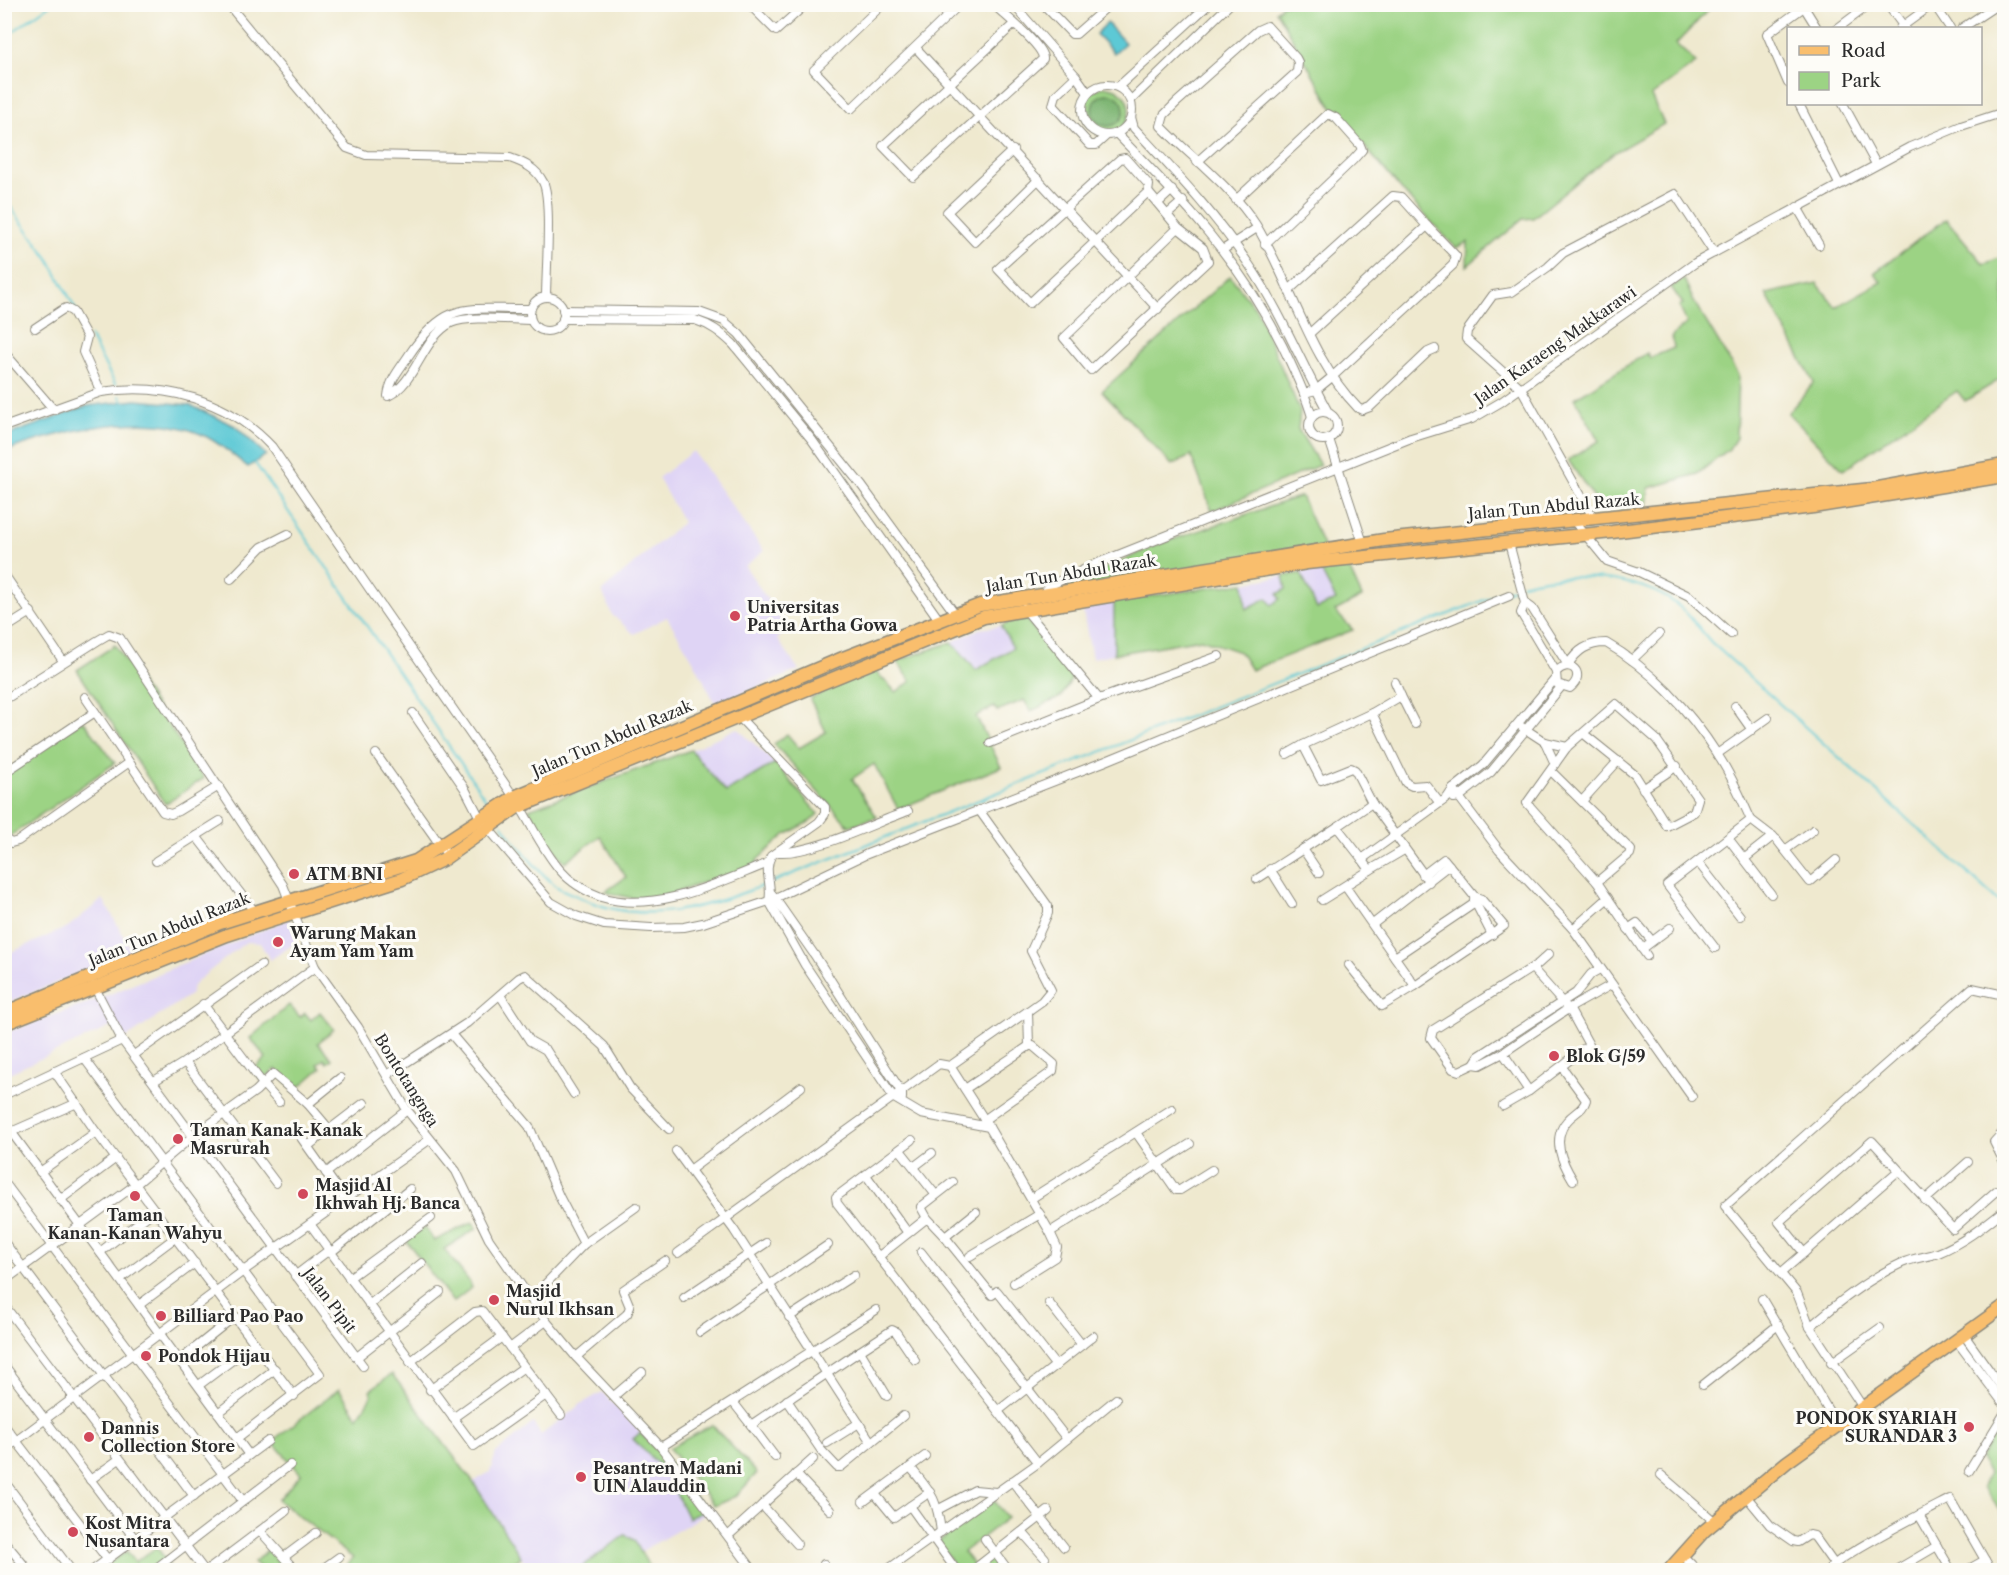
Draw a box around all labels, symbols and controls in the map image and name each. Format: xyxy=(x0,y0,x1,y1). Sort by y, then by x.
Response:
legend xyxy=(1787,27,1982,105)
text: Road xyxy=(1841,40,1886,62)
text: Park xyxy=(1841,70,1882,92)
street label: Jalan Karaeng Makkarawi xyxy=(1468,281,1640,410)
street label: Jalan Tun Abdul Razak xyxy=(1464,488,1641,524)
street label: Jalan Tun Abdul Razak xyxy=(982,550,1158,597)
place label: Universitas Patria Artha Gowa xyxy=(747,597,898,635)
marker: Universitas Patria Artha Gowa xyxy=(728,609,742,623)
street label: Jalan Tun Abdul Razak xyxy=(526,695,696,782)
place label: ATM BNI xyxy=(305,864,383,884)
marker: ATM BNI xyxy=(287,867,301,881)
street label: Jalan Tun Abdul Razak xyxy=(83,887,253,972)
place label: Warung Makan Ayam Yam Yam xyxy=(289,923,416,961)
marker: Warung Makan Ayam Yam Yam xyxy=(271,935,285,949)
street label: Bontotangnga xyxy=(370,1030,444,1131)
place label: Blok G/59 xyxy=(1566,1046,1646,1066)
marker: Blok G/59 xyxy=(1547,1049,1561,1063)
place label: Taman Kanak-Kanak Masrurah xyxy=(190,1120,363,1158)
marker: Taman Kanak-Kanak Masrurah xyxy=(171,1132,185,1146)
place label: Masjid Al Ikhwah Hj. Banca xyxy=(315,1175,461,1213)
marker: Masjid Al Ikhwah Hj. Banca xyxy=(296,1187,310,1201)
marker: Taman Kanan-Kanan Wahyu xyxy=(128,1189,142,1203)
place label: Taman Kanan-Kanan Wahyu xyxy=(48,1205,223,1243)
street label: Jalan Pipit xyxy=(297,1261,361,1337)
place label: Masjid Nurul Ikhsan xyxy=(506,1281,614,1319)
marker: Masjid Nurul Ikhsan xyxy=(487,1293,501,1307)
place label: Billiard Pao Pao xyxy=(173,1306,303,1326)
marker: Billiard Pao Pao xyxy=(154,1309,168,1323)
place label: Pondok Hijau xyxy=(158,1346,271,1366)
marker: Pondok Hijau xyxy=(139,1349,153,1363)
place label: PONDOK SYARIAH SURANDAR 3 xyxy=(1795,1408,1957,1446)
place label: Dannis Collection Store xyxy=(101,1418,235,1456)
marker: PONDOK SYARIAH SURANDAR 3 xyxy=(1962,1420,1976,1434)
marker: Dannis Collection Store xyxy=(82,1430,96,1444)
place label: Pesantren Madani UIN Alauddin xyxy=(593,1458,742,1496)
marker: Pesantren Madani UIN Alauddin xyxy=(574,1470,588,1484)
place label: Kost Mitra Nusantara xyxy=(85,1513,172,1551)
marker: Kost Mitra Nusantara xyxy=(66,1525,80,1539)

